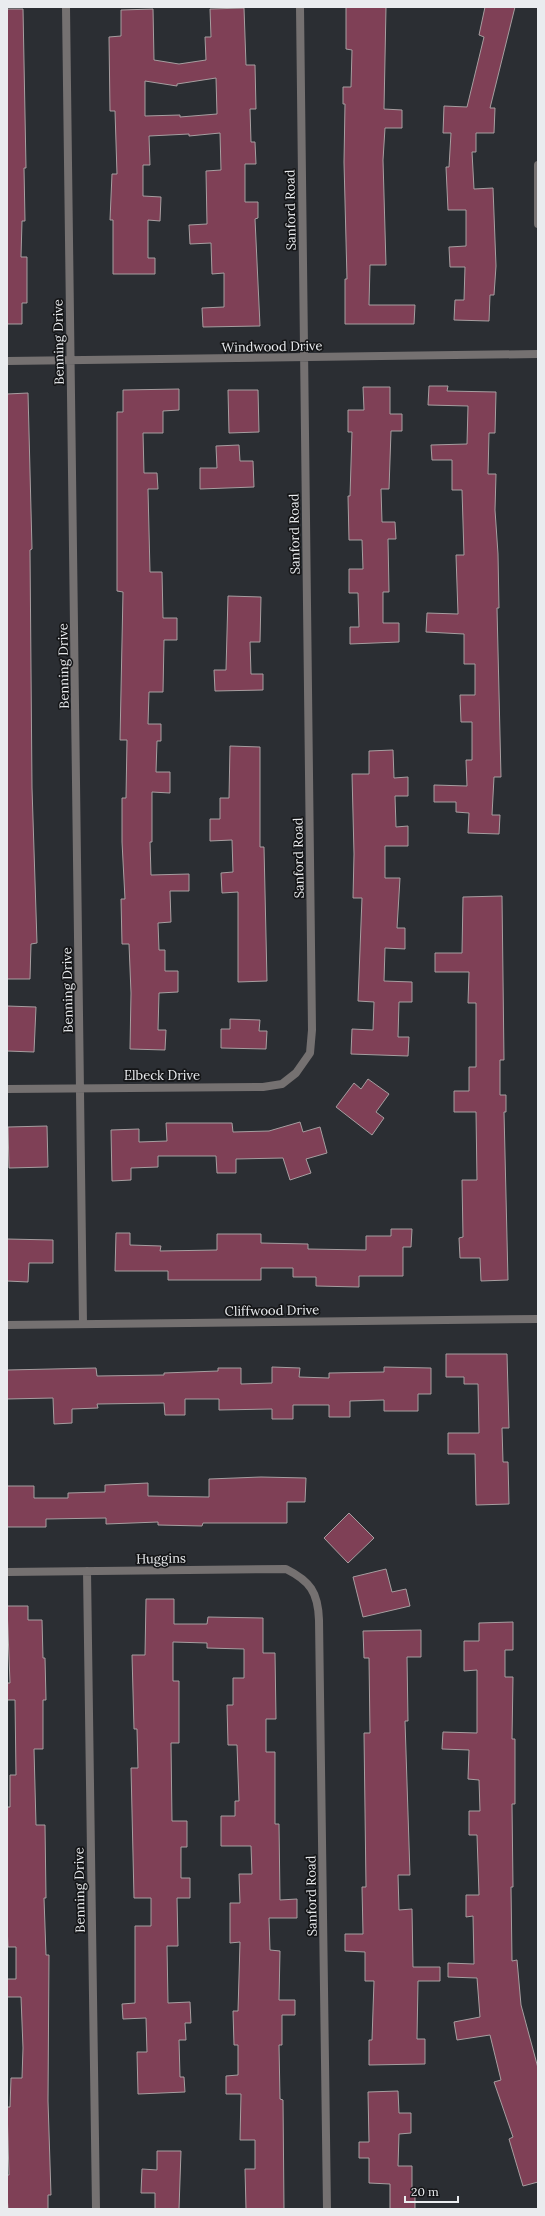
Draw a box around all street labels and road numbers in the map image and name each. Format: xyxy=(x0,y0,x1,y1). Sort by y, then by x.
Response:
street label: Sanford Road xyxy=(281,169,300,251)
street label: Benning Drive xyxy=(49,299,68,385)
street label: Windwood Drive xyxy=(221,337,323,356)
street label: Sanford Road xyxy=(285,493,304,575)
street label: Benning Drive xyxy=(54,623,73,709)
street label: Sanford Road xyxy=(289,817,308,899)
street label: Benning Drive xyxy=(58,947,77,1033)
street label: Elbeck Drive xyxy=(124,1067,200,1084)
street label: Cliffwood Drive xyxy=(225,1301,319,1320)
street label: Huggins xyxy=(136,1550,186,1567)
street label: Benning Drive xyxy=(70,1847,89,1933)
street label: Sanford Road xyxy=(302,1855,321,1937)

